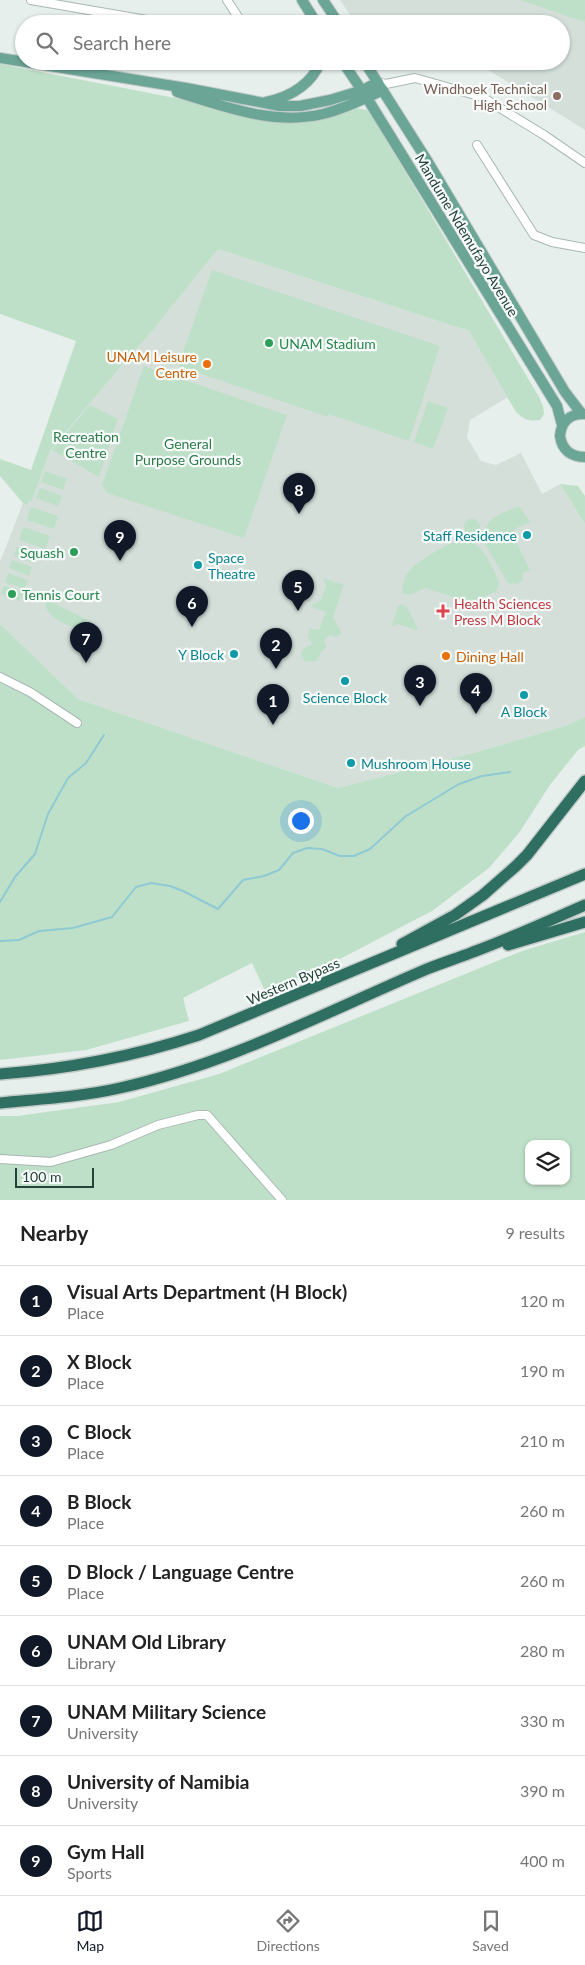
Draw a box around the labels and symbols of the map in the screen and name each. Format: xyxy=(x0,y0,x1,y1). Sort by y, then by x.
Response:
place label: Windhoek Technical High School xyxy=(424,80,547,113)
marker: Windhoek Technical High School xyxy=(551,90,563,102)
street label: Mandume Ndemufayo Avenue xyxy=(412,151,522,319)
place label: UNAM Stadium xyxy=(279,335,376,352)
marker: UNAM Stadium xyxy=(263,337,275,349)
place label: UNAM Leisure Centre xyxy=(106,348,197,381)
marker: UNAM Leisure Centre xyxy=(201,358,213,370)
park label: Recreation Centre xyxy=(53,428,119,461)
park label: General Purpose Grounds xyxy=(135,435,241,468)
pin: 8 xyxy=(283,473,315,514)
pin: 9 xyxy=(104,520,136,561)
place label: Staff Residence xyxy=(423,527,517,544)
marker: Staff Residence xyxy=(521,529,533,541)
place label: Squash xyxy=(20,544,64,561)
marker: Squash xyxy=(68,546,80,558)
place label: Space Theatre xyxy=(208,549,255,582)
marker: Space Theatre xyxy=(192,559,204,571)
pin: 5 xyxy=(282,570,314,611)
place label: Tennis Court xyxy=(22,586,100,603)
pin: 6 xyxy=(176,586,208,627)
marker: Tennis Court xyxy=(6,588,18,600)
place label: Health Sciences Press M Block xyxy=(454,595,551,628)
marker: Health Sciences Press M Block xyxy=(436,604,450,618)
pin: 7 xyxy=(70,622,102,663)
pin: 2 xyxy=(260,628,292,669)
place label: Y Block xyxy=(178,646,225,663)
marker: Y Block xyxy=(228,648,240,660)
place label: Dining Hall xyxy=(456,648,524,665)
marker: Dining Hall xyxy=(440,650,452,662)
pin: 3 xyxy=(404,665,436,706)
pin: 4 xyxy=(460,673,492,714)
marker: Science Block xyxy=(339,675,351,687)
pin: 1 xyxy=(257,684,289,725)
place label: Science Block xyxy=(303,689,388,706)
marker: A Block xyxy=(518,689,530,701)
place label: A Block xyxy=(501,703,548,720)
place label: Mushroom House xyxy=(361,755,471,772)
marker: Mushroom House xyxy=(345,757,357,769)
your location xyxy=(288,808,314,834)
street label: Western Bypass xyxy=(244,954,342,1008)
scale bar xyxy=(15,1165,94,1188)

